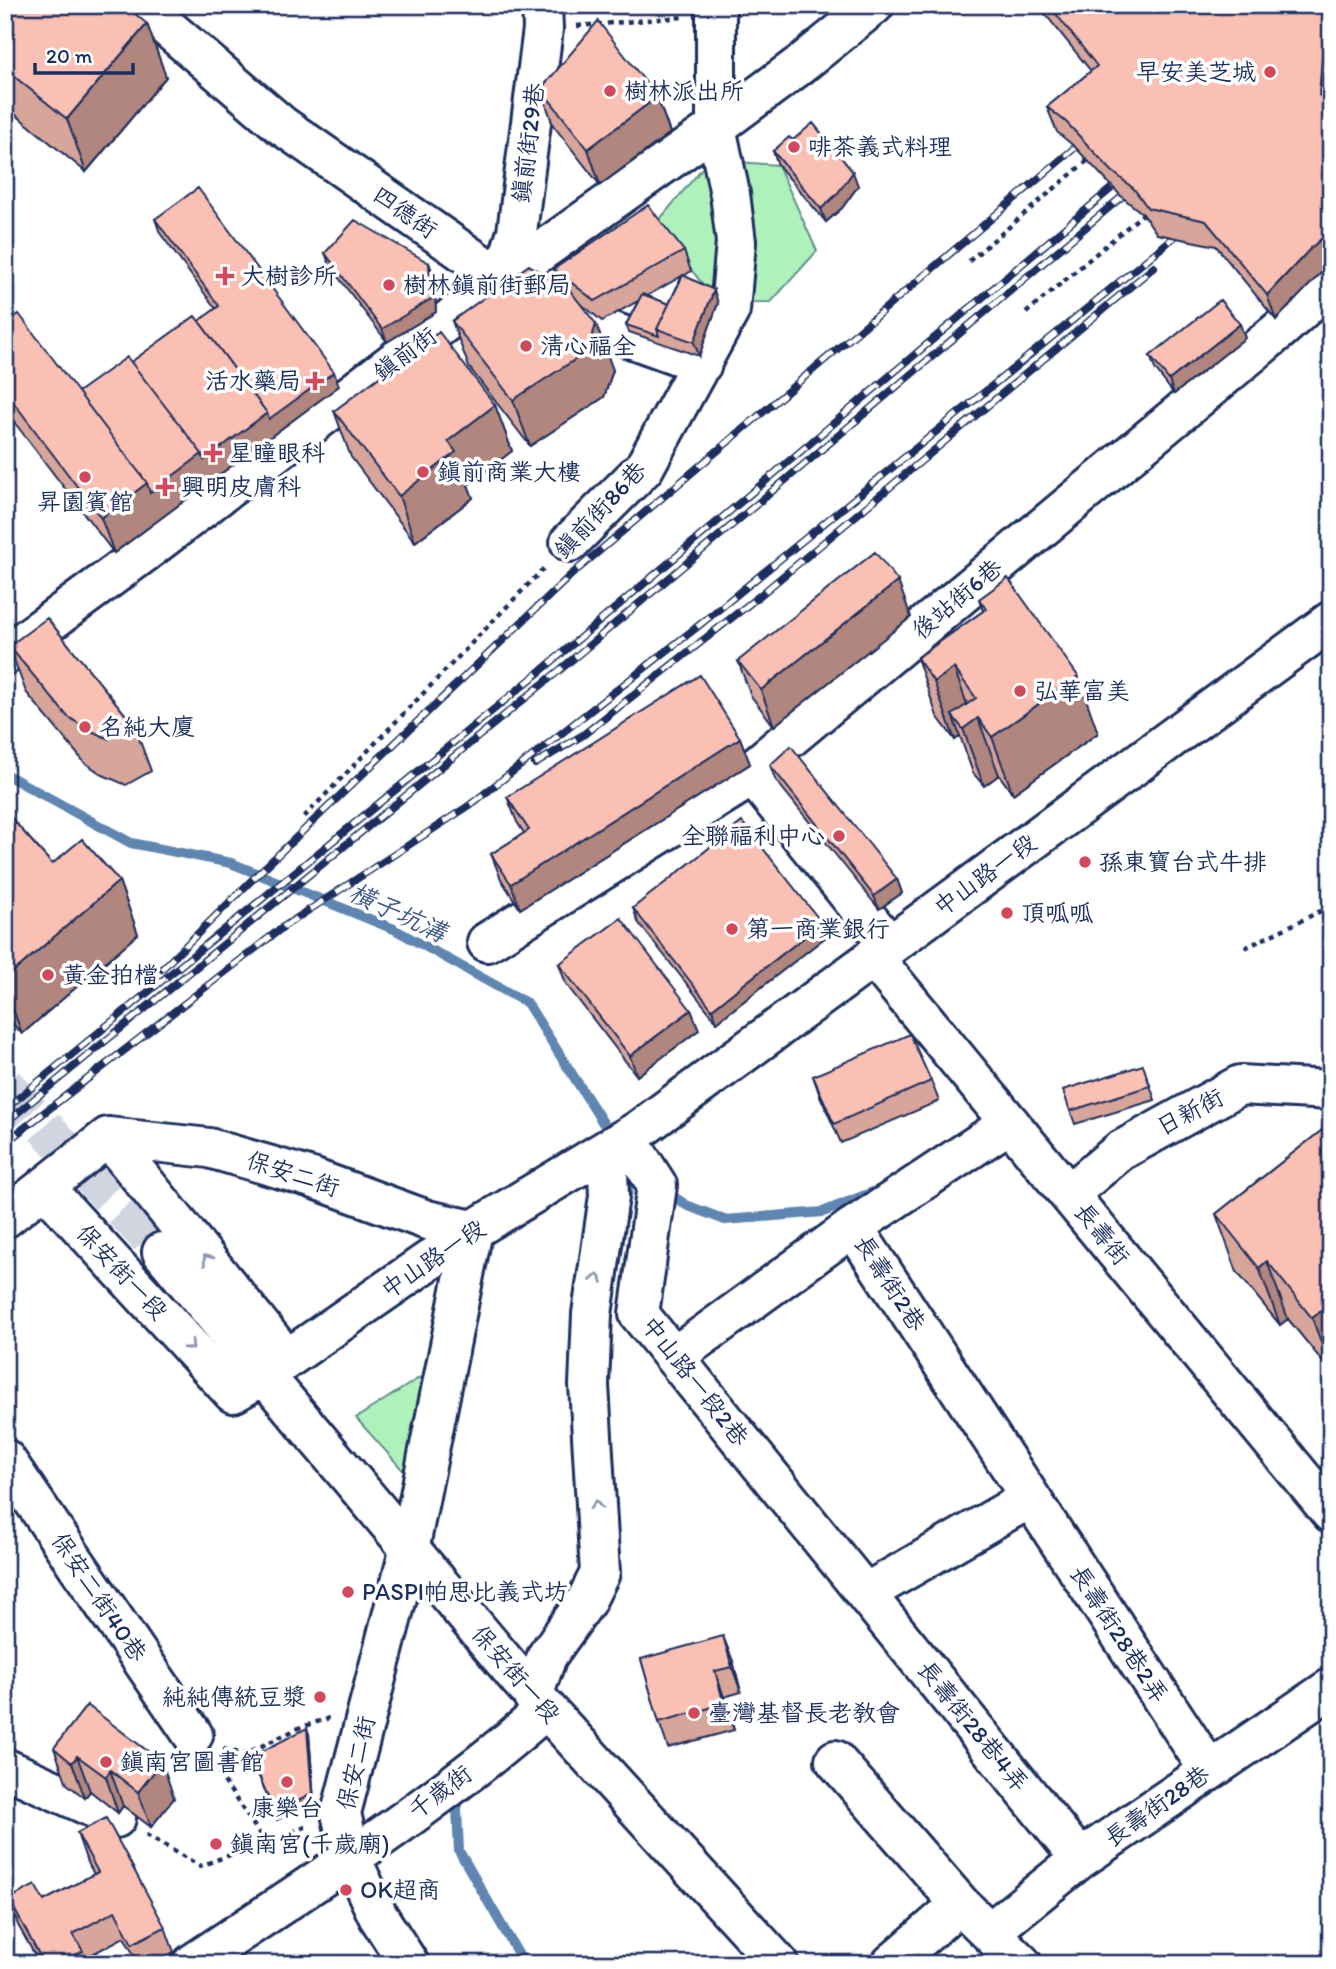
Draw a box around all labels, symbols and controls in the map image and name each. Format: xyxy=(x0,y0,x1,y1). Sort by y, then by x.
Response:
scale bar xyxy=(35,32,133,76)
text: 20 m xyxy=(46,43,93,68)
place label: 早安美芝城 xyxy=(1136,57,1256,86)
marker: 早安美芝城 xyxy=(1262,64,1278,80)
place label: 樹林派出所 xyxy=(624,76,744,105)
street label: 鎮前街29巷 xyxy=(506,81,549,205)
marker: 樹林派出所 xyxy=(602,83,618,99)
place label: 啡茶義式料理 xyxy=(808,132,952,161)
marker: 啡茶義式料理 xyxy=(786,139,802,155)
street label: 四德街 xyxy=(367,179,443,244)
place label: 大樹診所 xyxy=(241,261,337,290)
marker: 大樹診所 xyxy=(215,266,235,286)
place label: 樹林鎮前街郵局 xyxy=(403,270,571,299)
marker: 樹林鎮前街郵局 xyxy=(381,277,397,293)
street label: 鎮前街 xyxy=(367,320,442,387)
place label: 清心福全 xyxy=(540,331,636,360)
marker: 清心福全 xyxy=(518,338,534,354)
place label: 活水藥局 xyxy=(205,366,301,395)
marker: 活水藥局 xyxy=(307,373,323,389)
place label: 星瞳眼科 xyxy=(229,438,325,467)
marker: 星瞳眼科 xyxy=(203,443,223,463)
street label: 鎮前街86巷 xyxy=(547,455,652,564)
place label: 鎮前商業大樓 xyxy=(437,457,581,486)
marker: 鎮前商業大樓 xyxy=(415,464,431,480)
marker: 昇園賓館 xyxy=(77,469,93,485)
place label: 興明皮膚科 xyxy=(181,472,301,501)
marker: 興明皮膚科 xyxy=(155,477,175,497)
place label: 昇園賓館 xyxy=(37,487,133,516)
street label: 後站街6巷 xyxy=(906,553,1008,645)
place label: 弘華富美 xyxy=(1034,676,1130,705)
marker: 弘華富美 xyxy=(1012,683,1028,699)
place label: 名純大廈 xyxy=(99,712,195,741)
marker: 名純大廈 xyxy=(77,719,93,735)
place label: 全聯福利中心 xyxy=(681,821,825,850)
marker: 全聯福利中心 xyxy=(831,828,847,844)
street label: 中山路一段 xyxy=(928,828,1042,922)
place label: 孫東寶台式牛排 xyxy=(1099,847,1267,876)
marker: 孫東寶台式牛排 xyxy=(1077,854,1093,870)
water label: 橫子坑溝 xyxy=(344,876,454,949)
place label: 頂呱呱 xyxy=(1021,898,1094,927)
marker: 頂呱呱 xyxy=(999,905,1015,921)
place label: 第一商業銀行 xyxy=(746,914,890,943)
marker: 第一商業銀行 xyxy=(724,921,740,937)
place label: 黃金拍檔 xyxy=(62,960,158,989)
marker: 黃金拍檔 xyxy=(40,967,56,983)
street label: 日新街 xyxy=(1151,1082,1228,1141)
street label: 保安二街 xyxy=(243,1145,343,1202)
street label: 長壽街 xyxy=(1068,1197,1136,1271)
street label: 中山路一段 xyxy=(375,1213,491,1304)
street label: 保安街一段 xyxy=(71,1218,174,1325)
street label: 長壽街2巷 xyxy=(849,1229,932,1336)
one-way arrow xyxy=(202,1255,215,1267)
one-way arrow xyxy=(589,1273,604,1284)
street label: 中山路一段2巷 xyxy=(636,1310,755,1451)
one-way arrow xyxy=(181,1338,194,1351)
one-way arrow xyxy=(589,1500,604,1511)
street label: 保安二街40巷 xyxy=(46,1527,153,1667)
street label: 長壽街28巷2弄 xyxy=(1064,1559,1175,1708)
place label: PASPI帕思比義式坊 xyxy=(362,1577,568,1606)
marker: PASPI帕思比義式坊 xyxy=(340,1584,356,1600)
street label: 保安街一段 xyxy=(466,1619,567,1728)
street label: 長壽街28巷4弄 xyxy=(912,1654,1035,1797)
place label: 純純傳統豆漿 xyxy=(162,1682,306,1711)
marker: 純純傳統豆漿 xyxy=(312,1689,328,1705)
place label: 臺灣基督長老教會 xyxy=(708,1698,900,1727)
marker: 臺灣基督長老教會 xyxy=(686,1705,702,1721)
street label: 保安二街 xyxy=(331,1713,380,1813)
place label: 鎮南宮圖書館 xyxy=(120,1747,264,1776)
marker: 鎮南宮圖書館 xyxy=(98,1754,114,1770)
street label: 千歲街 xyxy=(402,1758,477,1825)
street label: 長壽街28巷 xyxy=(1099,1759,1215,1852)
marker: 康樂台 xyxy=(279,1774,295,1790)
place label: 康樂台 xyxy=(251,1793,323,1822)
place label: 鎮南宮(千歲廟) xyxy=(230,1829,390,1858)
marker: 鎮南宮(千歲廟) xyxy=(208,1836,224,1852)
place label: OK超商 xyxy=(360,1875,441,1904)
marker: OK超商 xyxy=(338,1882,354,1898)

